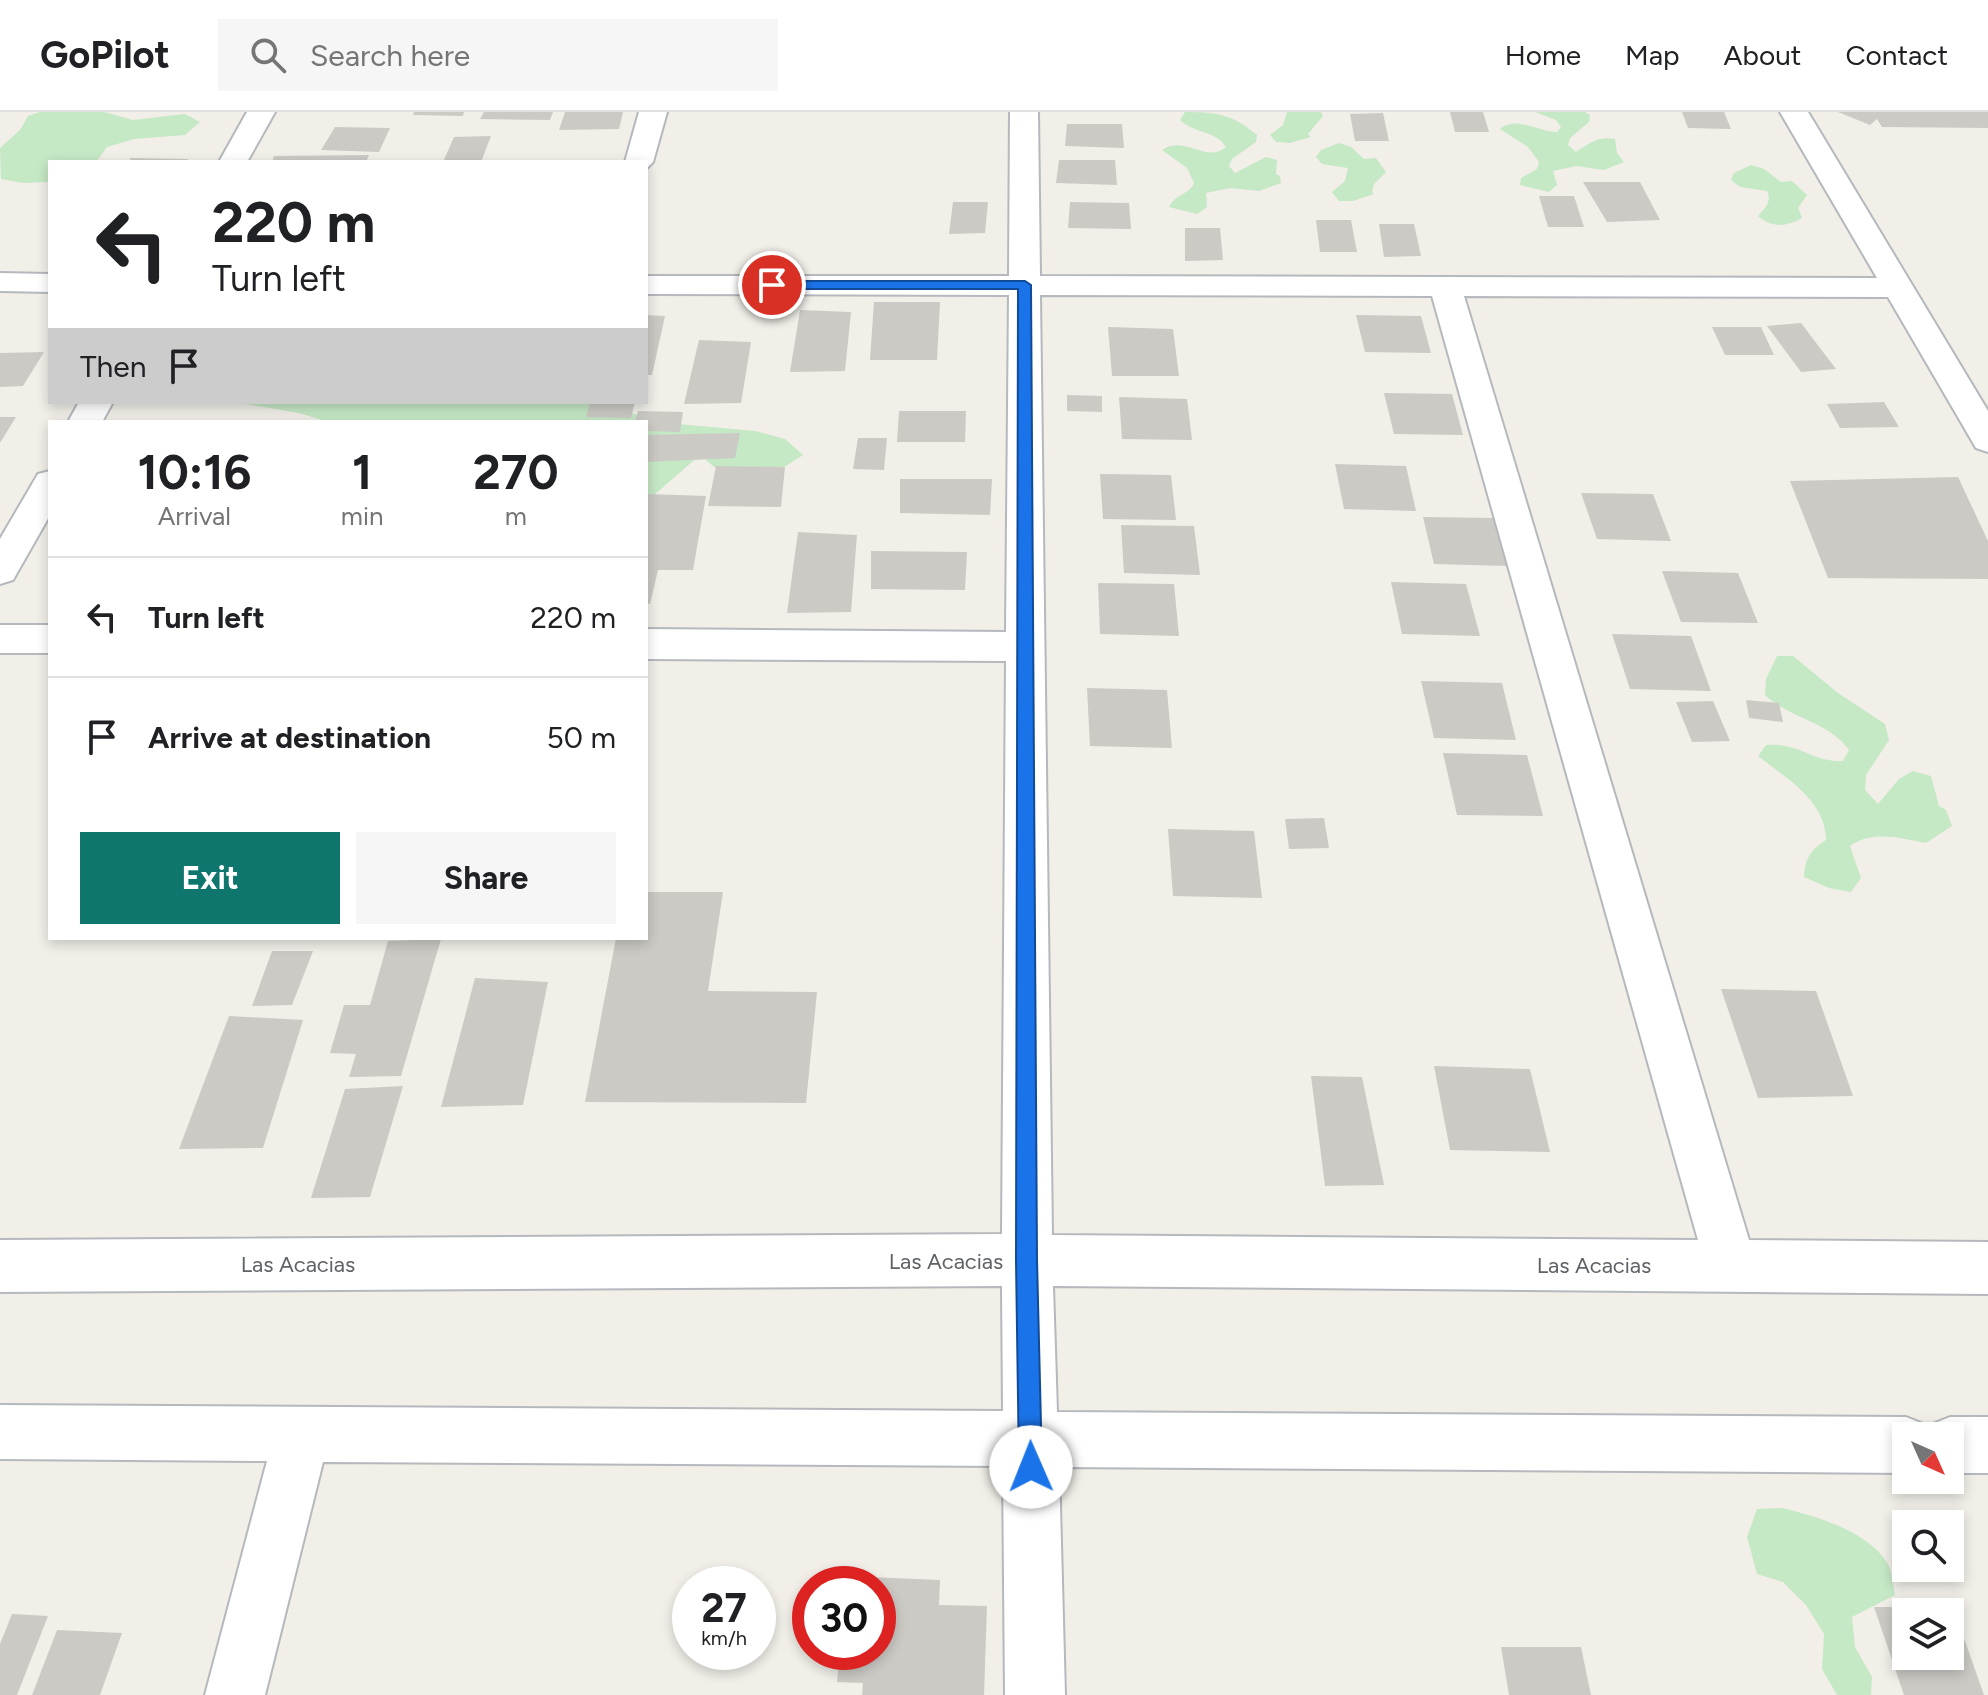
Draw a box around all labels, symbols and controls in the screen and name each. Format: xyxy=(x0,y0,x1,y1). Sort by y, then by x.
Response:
search box xyxy=(218,19,778,91)
text: GoPilot xyxy=(40,32,170,78)
icon: search xyxy=(246,33,290,77)
text: Search here xyxy=(310,37,470,74)
text: Home xyxy=(1505,38,1581,72)
text: Map xyxy=(1625,38,1680,72)
text: About xyxy=(1724,38,1801,72)
text: Contact xyxy=(1845,38,1948,72)
text: 220 m xyxy=(212,189,375,256)
icon: left xyxy=(80,192,184,296)
pin xyxy=(738,251,806,319)
text: Turn left xyxy=(212,257,346,300)
icon: arrive xyxy=(750,263,794,307)
icon: arrive xyxy=(162,344,206,388)
text: Then xyxy=(80,348,146,385)
text: 10:16 xyxy=(137,443,251,501)
text: 1 xyxy=(352,443,372,501)
text: 270 xyxy=(473,443,559,501)
text: Arrival xyxy=(158,500,231,532)
text: min xyxy=(341,500,383,532)
text: m xyxy=(505,500,527,532)
icon: left xyxy=(80,595,124,639)
text: Turn left xyxy=(148,599,265,636)
text: 220 m xyxy=(530,599,616,636)
icon: arrive xyxy=(80,715,124,759)
text: Arrive at destination xyxy=(148,719,431,756)
text: 50 m xyxy=(547,719,616,756)
button: Exit xyxy=(80,832,340,924)
button: Share xyxy=(356,832,616,924)
street label: Las Acacias xyxy=(889,1248,1003,1275)
street label: Las Acacias xyxy=(241,1251,355,1278)
street label: Las Acacias xyxy=(1537,1252,1651,1279)
north arrow xyxy=(1892,1422,1964,1494)
map controls xyxy=(1892,1422,1964,1670)
position arrow xyxy=(989,1425,1073,1509)
button: search xyxy=(1892,1510,1964,1582)
speed limit sign: 30 xyxy=(792,1566,896,1670)
text: 27 xyxy=(701,1584,747,1632)
button: layers xyxy=(1892,1598,1964,1670)
text: km/h xyxy=(701,1626,747,1650)

